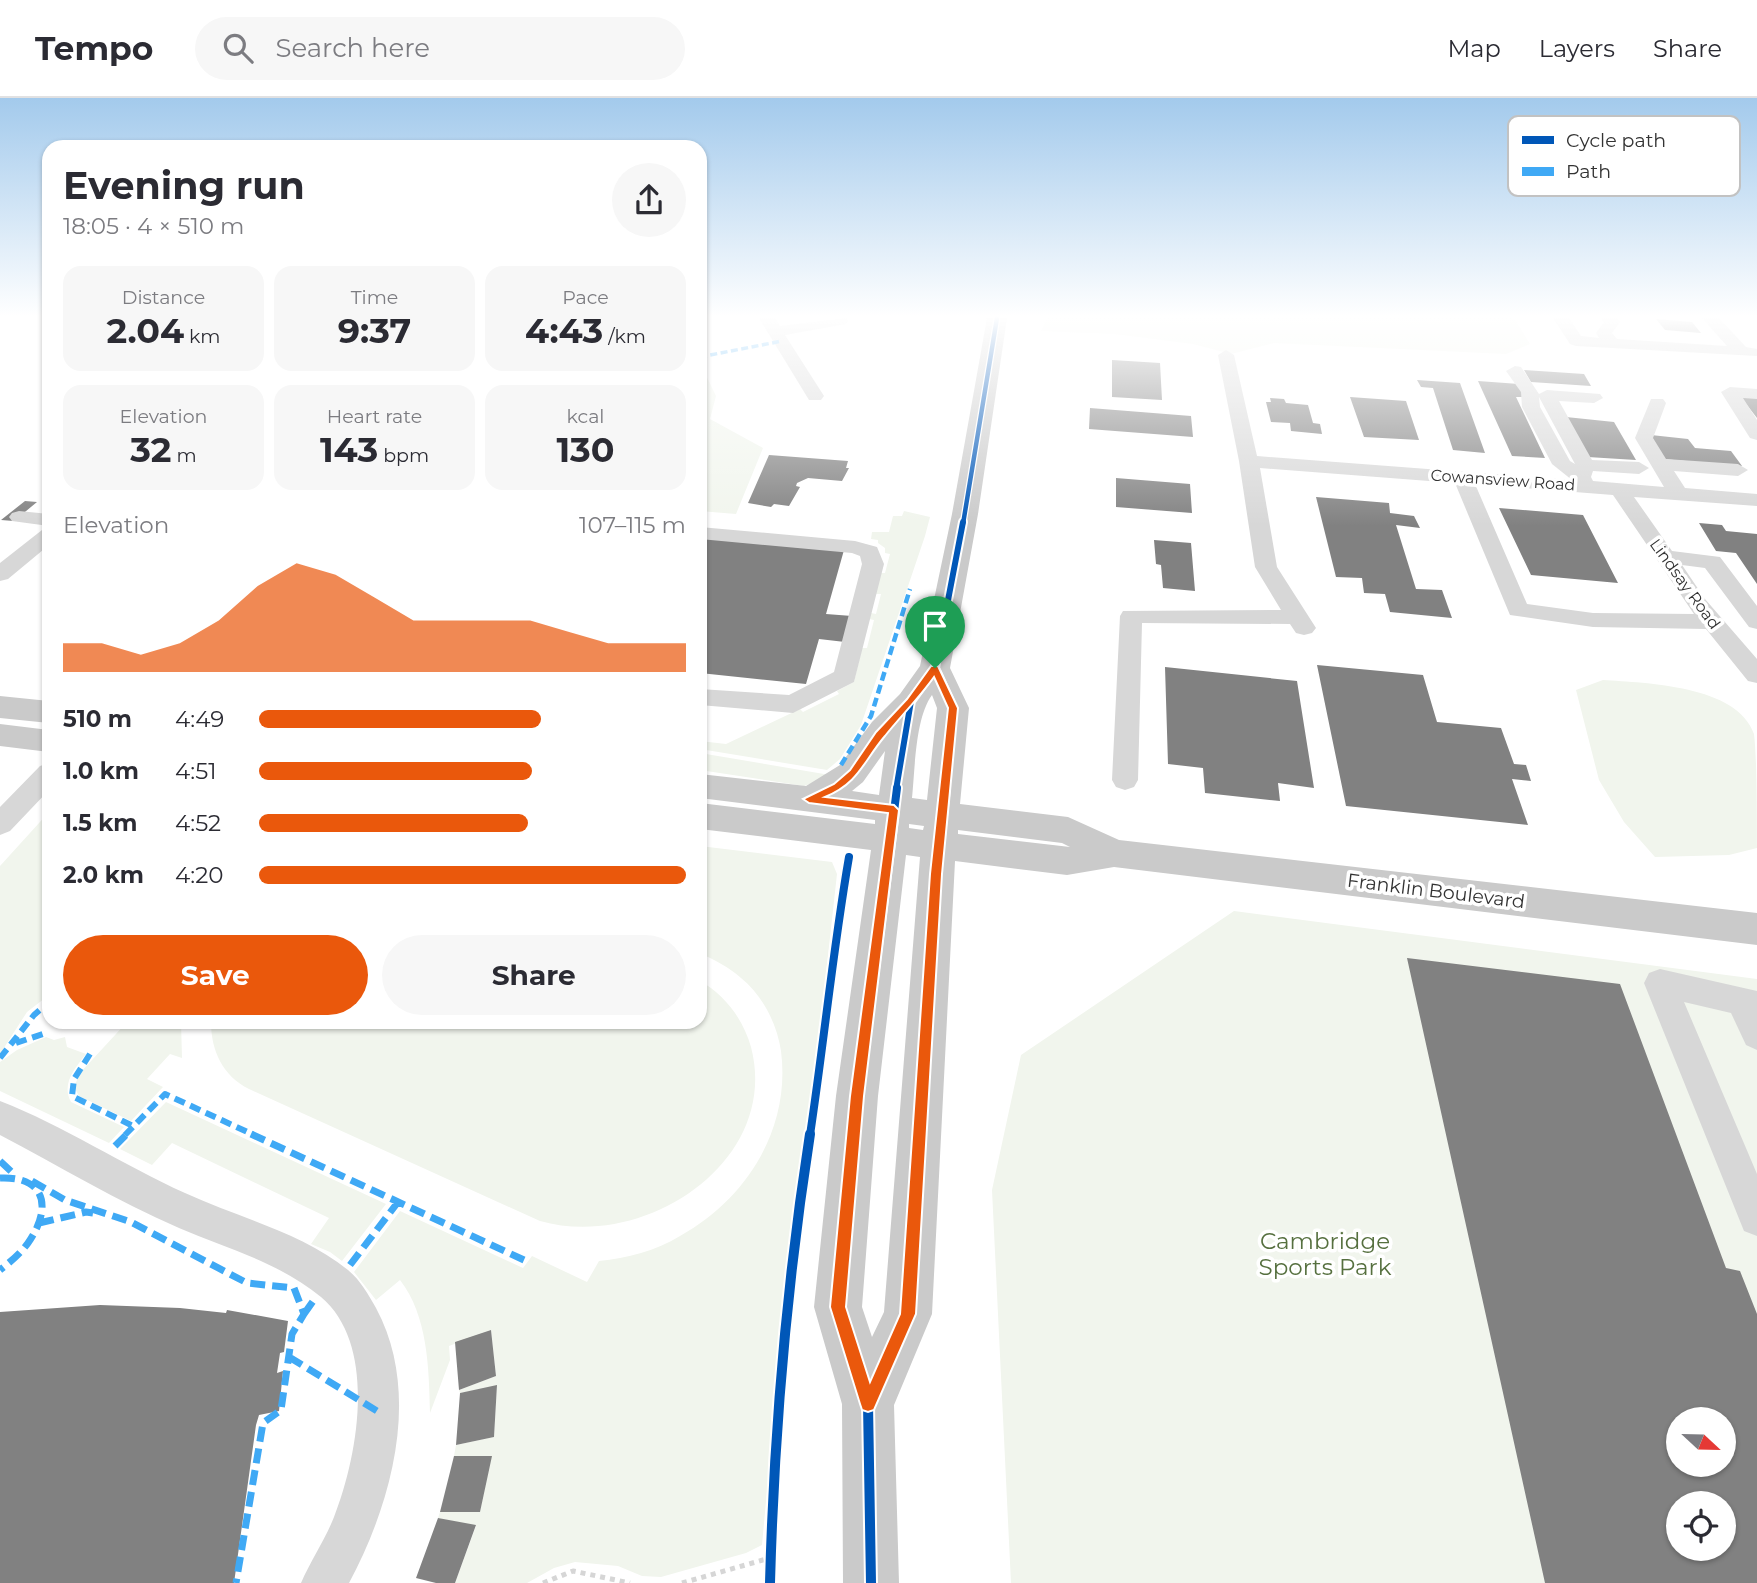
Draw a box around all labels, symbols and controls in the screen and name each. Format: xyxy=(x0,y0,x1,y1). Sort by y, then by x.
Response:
search box xyxy=(195,17,685,80)
text: Tempo xyxy=(35,28,153,68)
icon: search xyxy=(219,29,257,67)
text: Search here xyxy=(275,32,430,64)
text: Map xyxy=(1447,34,1501,63)
text: Layers xyxy=(1539,34,1615,63)
text: Share xyxy=(1653,34,1722,63)
legend xyxy=(1508,116,1740,196)
text: Cycle path xyxy=(1566,129,1666,152)
text: Path xyxy=(1566,160,1611,183)
text: Evening run xyxy=(63,162,305,209)
button: share xyxy=(612,163,686,237)
text: 18:05 · 4 × 510 m xyxy=(63,212,244,240)
text: Distance xyxy=(122,286,205,309)
text: Time xyxy=(351,286,398,309)
text: Pace xyxy=(562,286,609,309)
text: 2.04 xyxy=(107,309,184,352)
text: 9:37 xyxy=(338,309,411,352)
text: 4:43 xyxy=(525,309,603,352)
text: km xyxy=(184,325,220,348)
text: /km xyxy=(603,325,646,348)
text: Elevation xyxy=(120,405,207,428)
text: Heart rate xyxy=(327,405,422,428)
text: kcal xyxy=(567,405,604,428)
text: 32 xyxy=(130,428,172,471)
text: 143 xyxy=(320,428,378,471)
text: 130 xyxy=(556,428,615,471)
text: m xyxy=(172,444,197,467)
text: bpm xyxy=(378,444,429,467)
street label: Cowansview Road xyxy=(1430,465,1576,495)
text: Elevation xyxy=(63,511,169,539)
text: 107–115 m xyxy=(579,511,686,539)
street label: Lindsay Road xyxy=(1646,535,1724,633)
pin xyxy=(905,596,965,668)
icon: arrive xyxy=(916,607,954,645)
text: 510 m xyxy=(63,705,132,733)
text: 4:49 xyxy=(175,705,224,733)
text: 1.0 km xyxy=(63,757,139,785)
text: 4:51 xyxy=(175,757,217,785)
text: 1.5 km xyxy=(63,809,137,837)
text: 4:52 xyxy=(175,809,221,837)
text: 2.0 km xyxy=(63,861,144,889)
text: 4:20 xyxy=(175,861,223,889)
street label: Franklin Boulevard xyxy=(1346,869,1526,913)
button: Save xyxy=(63,935,368,1015)
button: Share xyxy=(382,935,686,1015)
park label: Cambridge Sports Park xyxy=(1259,1227,1392,1281)
north arrow xyxy=(1666,1407,1736,1477)
map controls xyxy=(1666,1407,1736,1561)
button: locate xyxy=(1666,1491,1736,1561)

